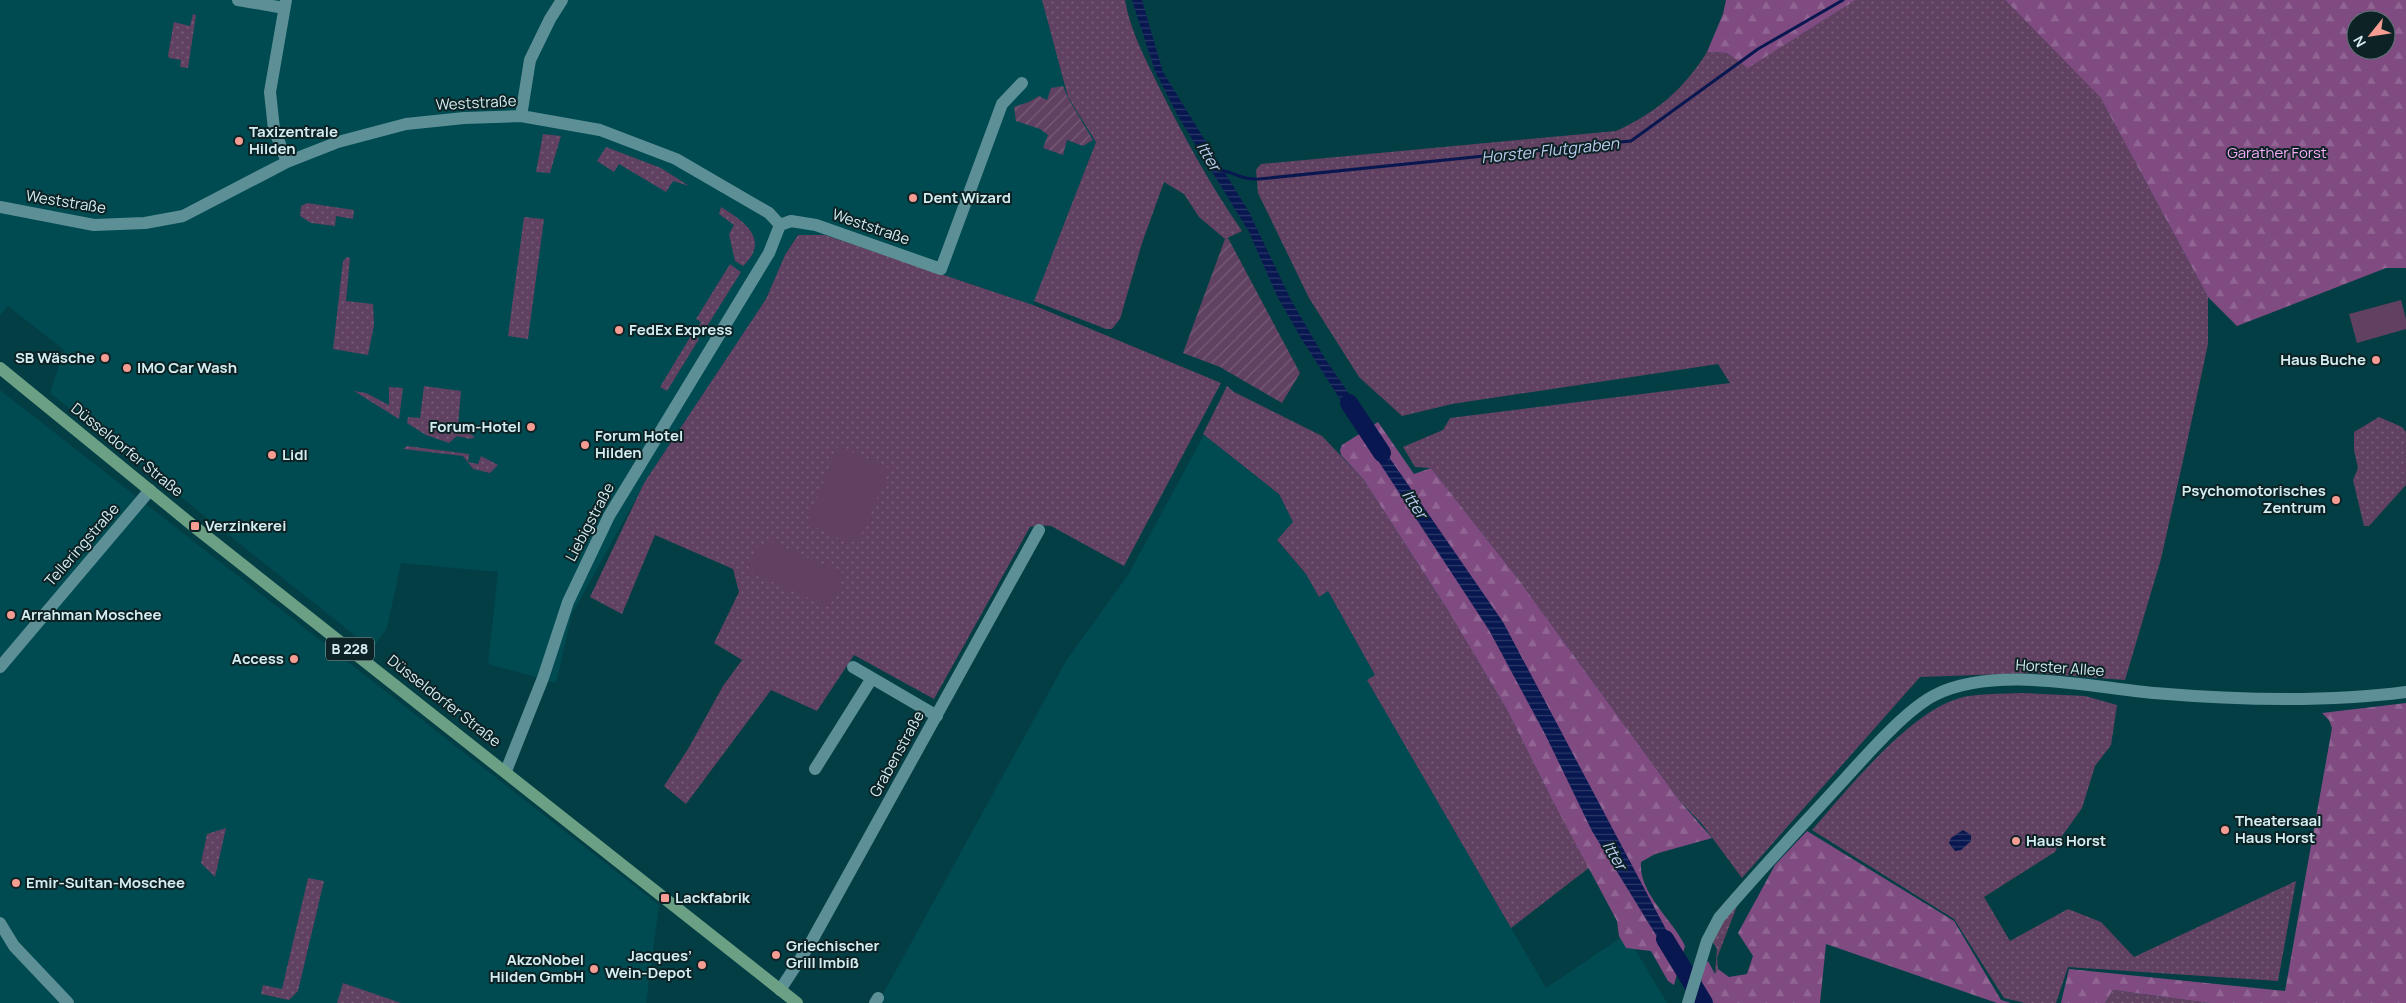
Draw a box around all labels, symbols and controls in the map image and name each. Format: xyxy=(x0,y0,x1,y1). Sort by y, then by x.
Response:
north arrow xyxy=(2346,10,2396,60)
text: N xyxy=(2349,33,2370,51)
street label: Weststraße xyxy=(435,90,517,115)
place label: Taxizentrale Hilden xyxy=(249,121,338,159)
water label: Horster Flutgraben xyxy=(1480,132,1620,168)
marker: Taxizentrale Hilden xyxy=(233,135,245,147)
water label: Itter xyxy=(1192,137,1227,177)
park label: Garather Forst xyxy=(2227,142,2327,163)
street label: Weststraße xyxy=(25,185,108,218)
place label: Dent Wizard xyxy=(923,187,1011,208)
marker: Dent Wizard xyxy=(907,192,919,204)
street label: Weststraße xyxy=(830,203,913,250)
place label: FedEx Express xyxy=(629,319,732,340)
marker: FedEx Express xyxy=(613,324,625,336)
place label: SB Wäsche xyxy=(15,347,95,368)
place label: Haus Buche xyxy=(2280,349,2366,370)
marker: SB Wäsche xyxy=(99,352,111,364)
marker: Haus Buche xyxy=(2370,354,2382,366)
place label: IMO Car Wash xyxy=(137,357,237,378)
marker: IMO Car Wash xyxy=(121,362,133,374)
street label: Düsseldorfer Straße xyxy=(67,398,188,502)
place label: Forum-Hotel xyxy=(430,416,521,437)
marker: Forum-Hotel xyxy=(525,421,537,433)
place label: Forum Hotel Hilden xyxy=(595,425,683,463)
marker: Forum Hotel Hilden xyxy=(579,439,591,451)
place label: Lidl xyxy=(282,444,308,465)
marker: Lidl xyxy=(266,449,278,461)
street label: Liebigstraße xyxy=(560,479,619,565)
place label: Psychomotorisches Zentrum xyxy=(2182,480,2326,518)
water label: Itter xyxy=(1397,485,1434,525)
marker: Psychomotorisches Zentrum xyxy=(2330,494,2342,506)
street label: Telleringstraße xyxy=(40,498,124,591)
place label: Verzinkerei xyxy=(205,515,286,536)
marker: Verzinkerei xyxy=(189,520,201,532)
place label: Arrahman Moschee xyxy=(21,604,161,625)
marker: Arrahman Moschee xyxy=(5,609,17,621)
road number: B 228 xyxy=(326,638,374,661)
place label: Access xyxy=(232,648,284,669)
street label: Düsseldorfer Straße xyxy=(383,650,506,752)
marker: Access xyxy=(288,653,300,665)
street label: Horster Allee xyxy=(2015,654,2105,681)
street label: Grabenstraße xyxy=(864,707,929,801)
place label: Theatersaal Haus Horst xyxy=(2235,810,2321,848)
marker: Theatersaal Haus Horst xyxy=(2219,824,2231,836)
place label: Haus Horst xyxy=(2026,830,2106,851)
marker: Haus Horst xyxy=(2010,835,2022,847)
water label: Itter xyxy=(1598,836,1633,876)
place label: Emir-Sultan-Moschee xyxy=(26,872,185,893)
marker: Emir-Sultan-Moschee xyxy=(10,877,22,889)
place label: Lackfabrik xyxy=(675,887,751,908)
marker: Lackfabrik xyxy=(659,892,671,904)
place label: Griechischer Grill Imbiß xyxy=(786,935,880,973)
place label: Jacques’ Wein-Depot xyxy=(605,945,692,983)
place label: AkzoNobel Hilden GmbH xyxy=(490,949,584,987)
marker: Griechischer Grill Imbiß xyxy=(770,949,782,961)
marker: Jacques’ Wein-Depot xyxy=(696,959,708,971)
marker: AkzoNobel Hilden GmbH xyxy=(588,963,600,975)

